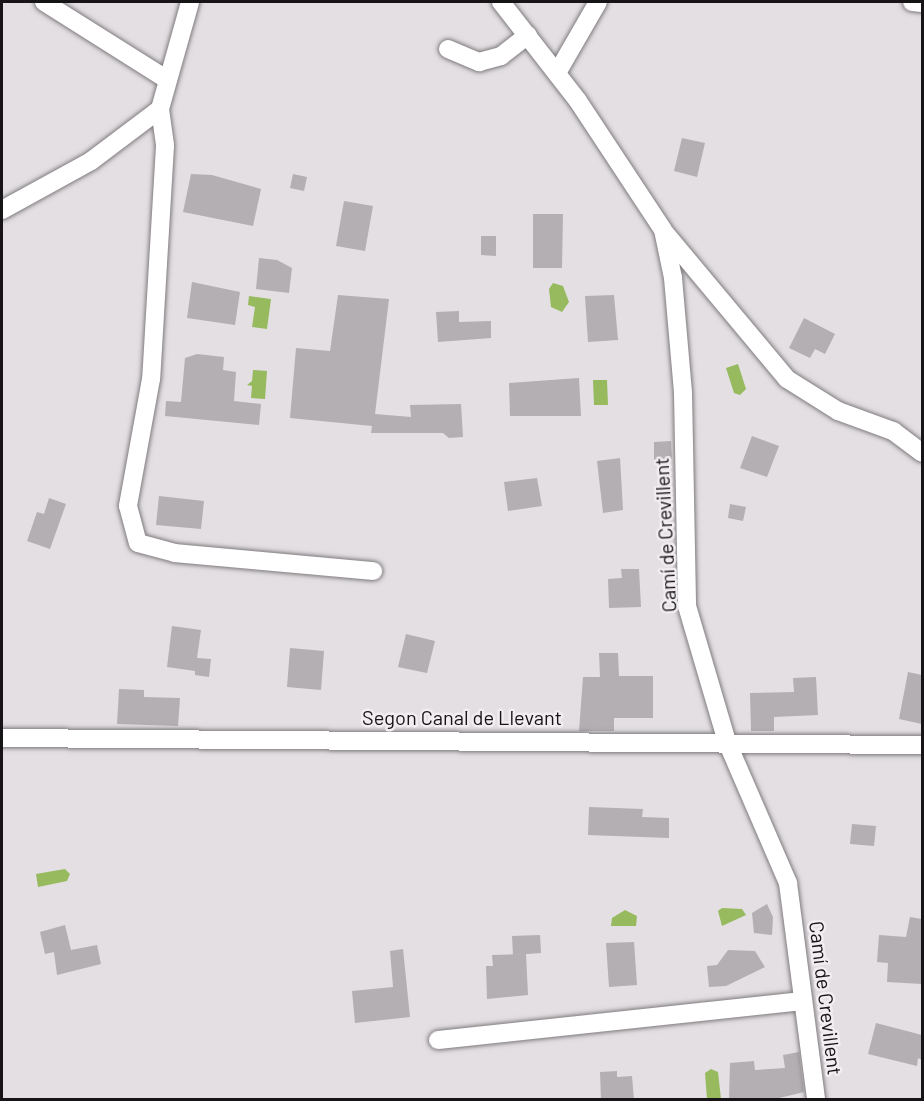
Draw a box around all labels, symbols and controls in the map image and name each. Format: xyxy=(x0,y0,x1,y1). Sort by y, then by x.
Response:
street label: Camí de Crevillent xyxy=(649,457,681,613)
street label: Segon Canal de Llevant xyxy=(362,705,562,729)
street label: Camí de Crevillent xyxy=(805,920,847,1076)

